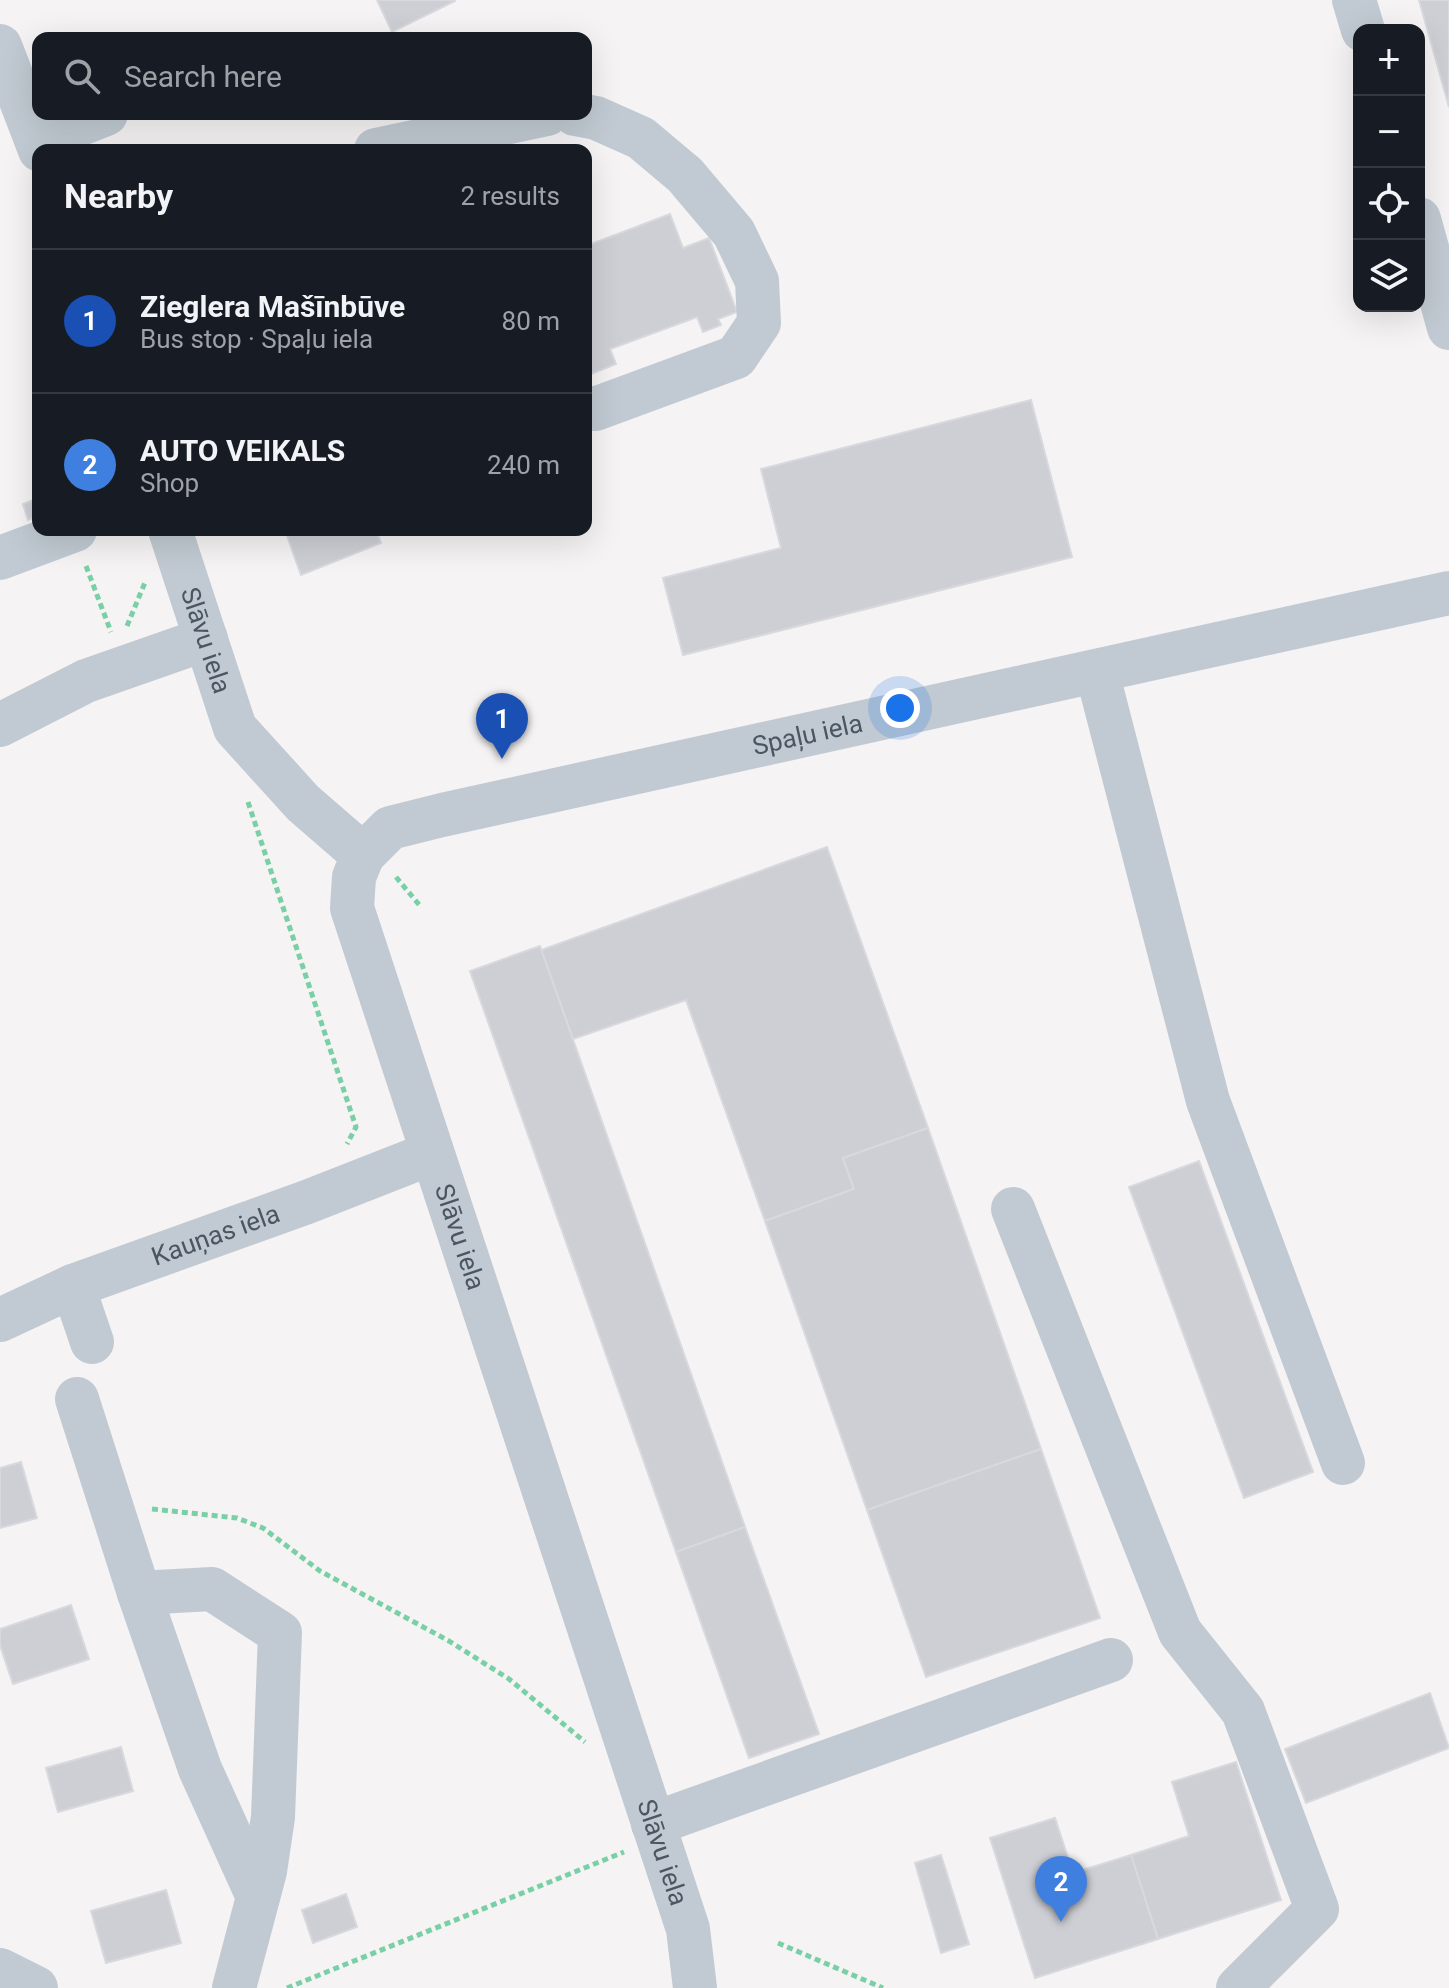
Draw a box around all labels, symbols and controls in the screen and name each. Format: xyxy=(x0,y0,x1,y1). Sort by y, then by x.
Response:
map controls xyxy=(1353,24,1425,312)
button: + xyxy=(1353,24,1425,96)
search box xyxy=(32,32,592,120)
icon: search xyxy=(60,54,104,98)
text: Search here xyxy=(124,59,282,94)
button: − xyxy=(1353,96,1425,168)
button: locate xyxy=(1353,168,1425,240)
text: Nearby xyxy=(64,176,173,216)
text: 2 results xyxy=(461,181,560,211)
button: layers xyxy=(1353,240,1425,312)
text: Zieglera Mašīnbūve xyxy=(140,289,405,324)
text: 1 xyxy=(83,306,97,336)
text: 80 m xyxy=(502,306,560,336)
text: Bus stop · Spaļu iela xyxy=(140,324,373,354)
text: AUTO VEIKALS xyxy=(140,433,345,468)
text: 2 xyxy=(83,450,97,480)
text: 240 m xyxy=(487,450,560,480)
text: Shop xyxy=(140,468,199,498)
street label: Slāvu iela xyxy=(175,583,238,697)
your location xyxy=(880,688,920,728)
pin: 1 xyxy=(476,693,528,759)
street label: Spaļu iela xyxy=(750,708,865,761)
street label: Slāvu iela xyxy=(429,1180,492,1294)
street label: Kauņas iela xyxy=(148,1198,284,1272)
street label: Slāvu iela xyxy=(631,1796,694,1909)
pin: 2 xyxy=(1035,1856,1087,1922)

